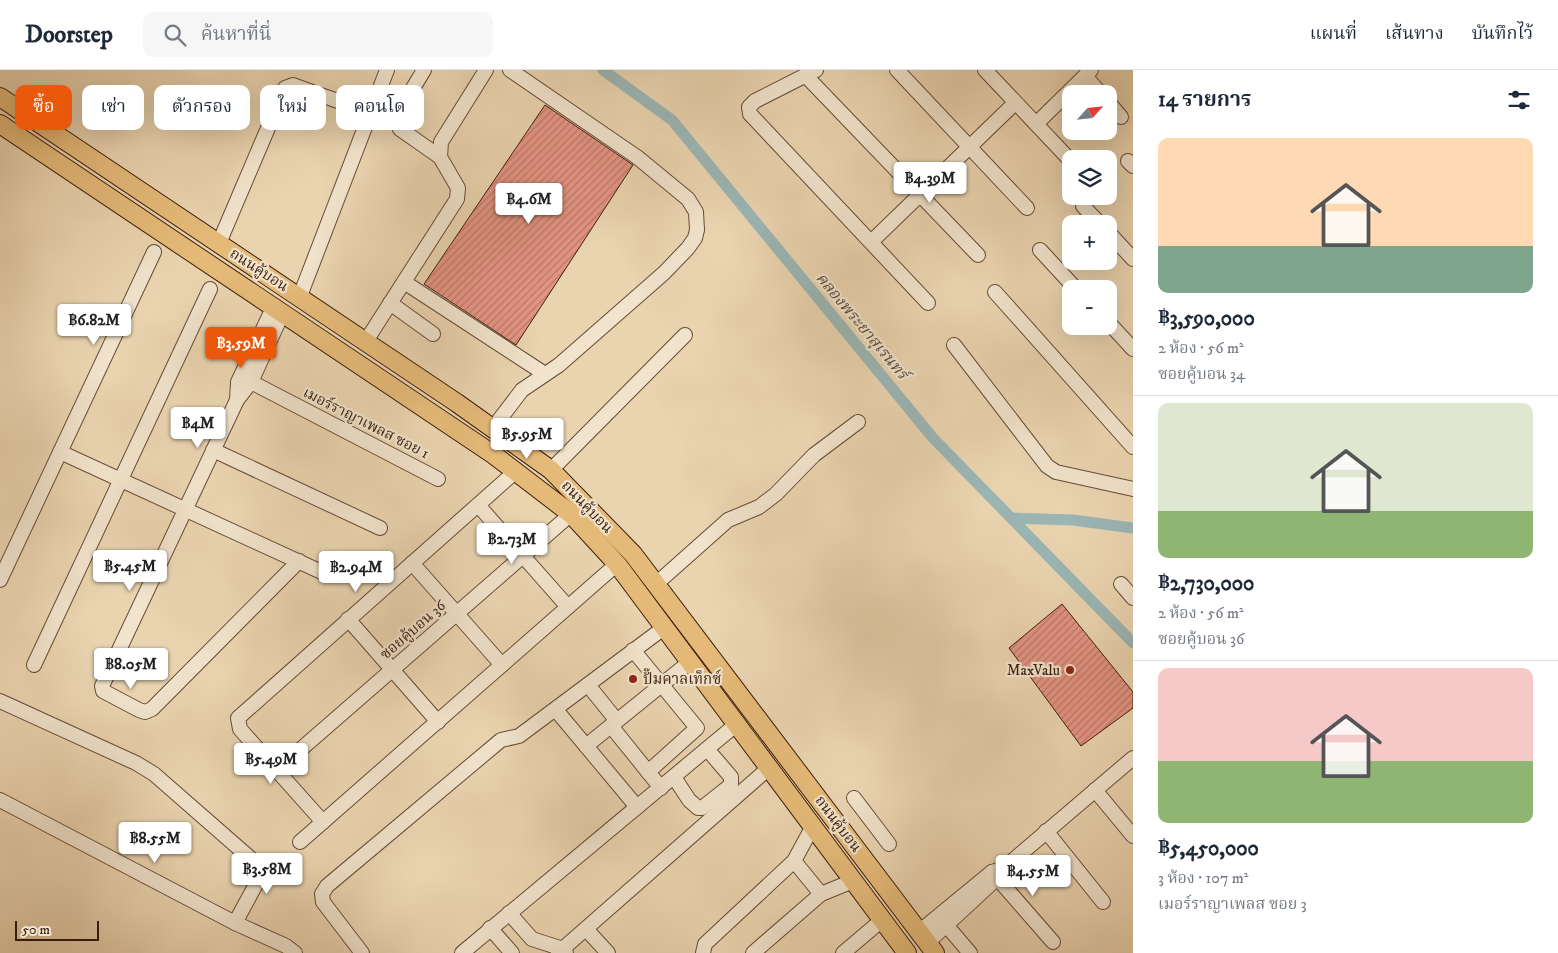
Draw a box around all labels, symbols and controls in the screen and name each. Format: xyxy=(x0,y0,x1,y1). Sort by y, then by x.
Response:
search box xyxy=(143,12,493,57)
text: Doorstep xyxy=(25,20,113,50)
icon: search xyxy=(161,21,189,49)
text: ค้นหาที่นี่ xyxy=(201,23,272,46)
text: แผนที่ xyxy=(1310,23,1357,45)
text: เส้นทาง xyxy=(1385,23,1444,45)
text: บันทึกไว้ xyxy=(1472,23,1533,45)
chip: ซื้อ xyxy=(15,85,72,130)
chip: เช่า xyxy=(82,85,144,130)
chip: ตัวกรอง xyxy=(154,85,250,130)
chip: ใหม่ xyxy=(260,85,326,130)
chip: คอนโด xyxy=(336,85,424,130)
north arrow xyxy=(1062,85,1118,140)
map controls xyxy=(1062,85,1117,335)
icon: filters xyxy=(1505,86,1533,114)
text: 14 รายการ xyxy=(1158,87,1252,113)
button: layers xyxy=(1062,150,1117,205)
pin: ฿4.39M xyxy=(889,162,971,204)
text: ฿4.39M xyxy=(905,168,955,188)
icon: home xyxy=(1301,170,1391,260)
pin: ฿4.6M xyxy=(494,182,564,225)
text: ฿4.6M xyxy=(506,189,552,209)
button: + xyxy=(1062,215,1117,270)
street label: ถนนคู้บอน xyxy=(226,244,292,296)
water label: คลองพระยาสุเรนทร์ xyxy=(811,268,915,387)
button: − xyxy=(1062,280,1117,335)
pin: ฿6.82M xyxy=(53,304,135,346)
text: ฿3,590,000 xyxy=(1158,306,1255,332)
text: ฿6.82M xyxy=(68,310,120,330)
pin: ฿3.59M xyxy=(200,326,282,369)
text: ฿3.59M xyxy=(216,333,266,353)
text: 2 ห้อง · 56 m² xyxy=(1158,338,1244,358)
text: ซอยคู้บอน 34 xyxy=(1158,364,1245,384)
street label: เมอร์ราญาเพลส ซอย 1 xyxy=(300,382,433,463)
pin: ฿4M xyxy=(174,406,222,449)
text: ฿4M xyxy=(182,413,214,433)
pin: ฿5.95M xyxy=(486,418,568,460)
text: ฿5.95M xyxy=(502,424,552,444)
icon: home xyxy=(1301,436,1391,526)
street label: ถนนคู้บอน xyxy=(557,476,617,538)
pin: ฿2.73M xyxy=(471,522,553,565)
text: ฿2.73M xyxy=(488,529,536,549)
pin: ฿5.45M xyxy=(89,550,171,592)
pin: ฿2.94M xyxy=(315,550,397,593)
text: ฿5.45M xyxy=(104,556,156,576)
text: ฿2.94M xyxy=(330,557,382,577)
text: ฿2,730,000 xyxy=(1158,571,1254,597)
street label: ซอยคู้บอน 36 xyxy=(376,596,451,664)
text: 2 ห้อง · 56 m² xyxy=(1158,603,1244,623)
text: ซอยคู้บอน 36 xyxy=(1158,629,1244,649)
pin: ฿8.05M xyxy=(90,648,172,690)
text: ฿8.05M xyxy=(105,654,157,674)
place label: MaxValu xyxy=(1007,661,1060,680)
marker: MaxValu xyxy=(1064,664,1076,676)
place label: ปั๊มคาลเท็กซ์ xyxy=(643,668,721,689)
marker: ปั๊มคาลเท็กซ์ xyxy=(627,673,639,685)
icon: home xyxy=(1301,701,1391,791)
pin: ฿5.49M xyxy=(230,742,312,785)
text: ฿5.49M xyxy=(245,749,297,769)
street label: ถนนคู้บอน xyxy=(810,792,866,856)
pin: ฿8.55M xyxy=(114,822,196,864)
text: ฿8.55M xyxy=(129,828,181,848)
text: ฿5,450,000 xyxy=(1158,836,1259,862)
pin: ฿3.58M xyxy=(226,852,308,895)
pin: ฿4.55M xyxy=(992,854,1074,897)
text: ฿3.58M xyxy=(242,859,292,879)
text: ฿4.55M xyxy=(1007,861,1059,881)
text: 3 ห้อง · 107 m² xyxy=(1158,868,1248,888)
text: เมอร์ราญาเพลส ซอย 3 xyxy=(1158,894,1307,914)
scale bar xyxy=(15,918,99,941)
text: 50 m xyxy=(22,921,50,939)

